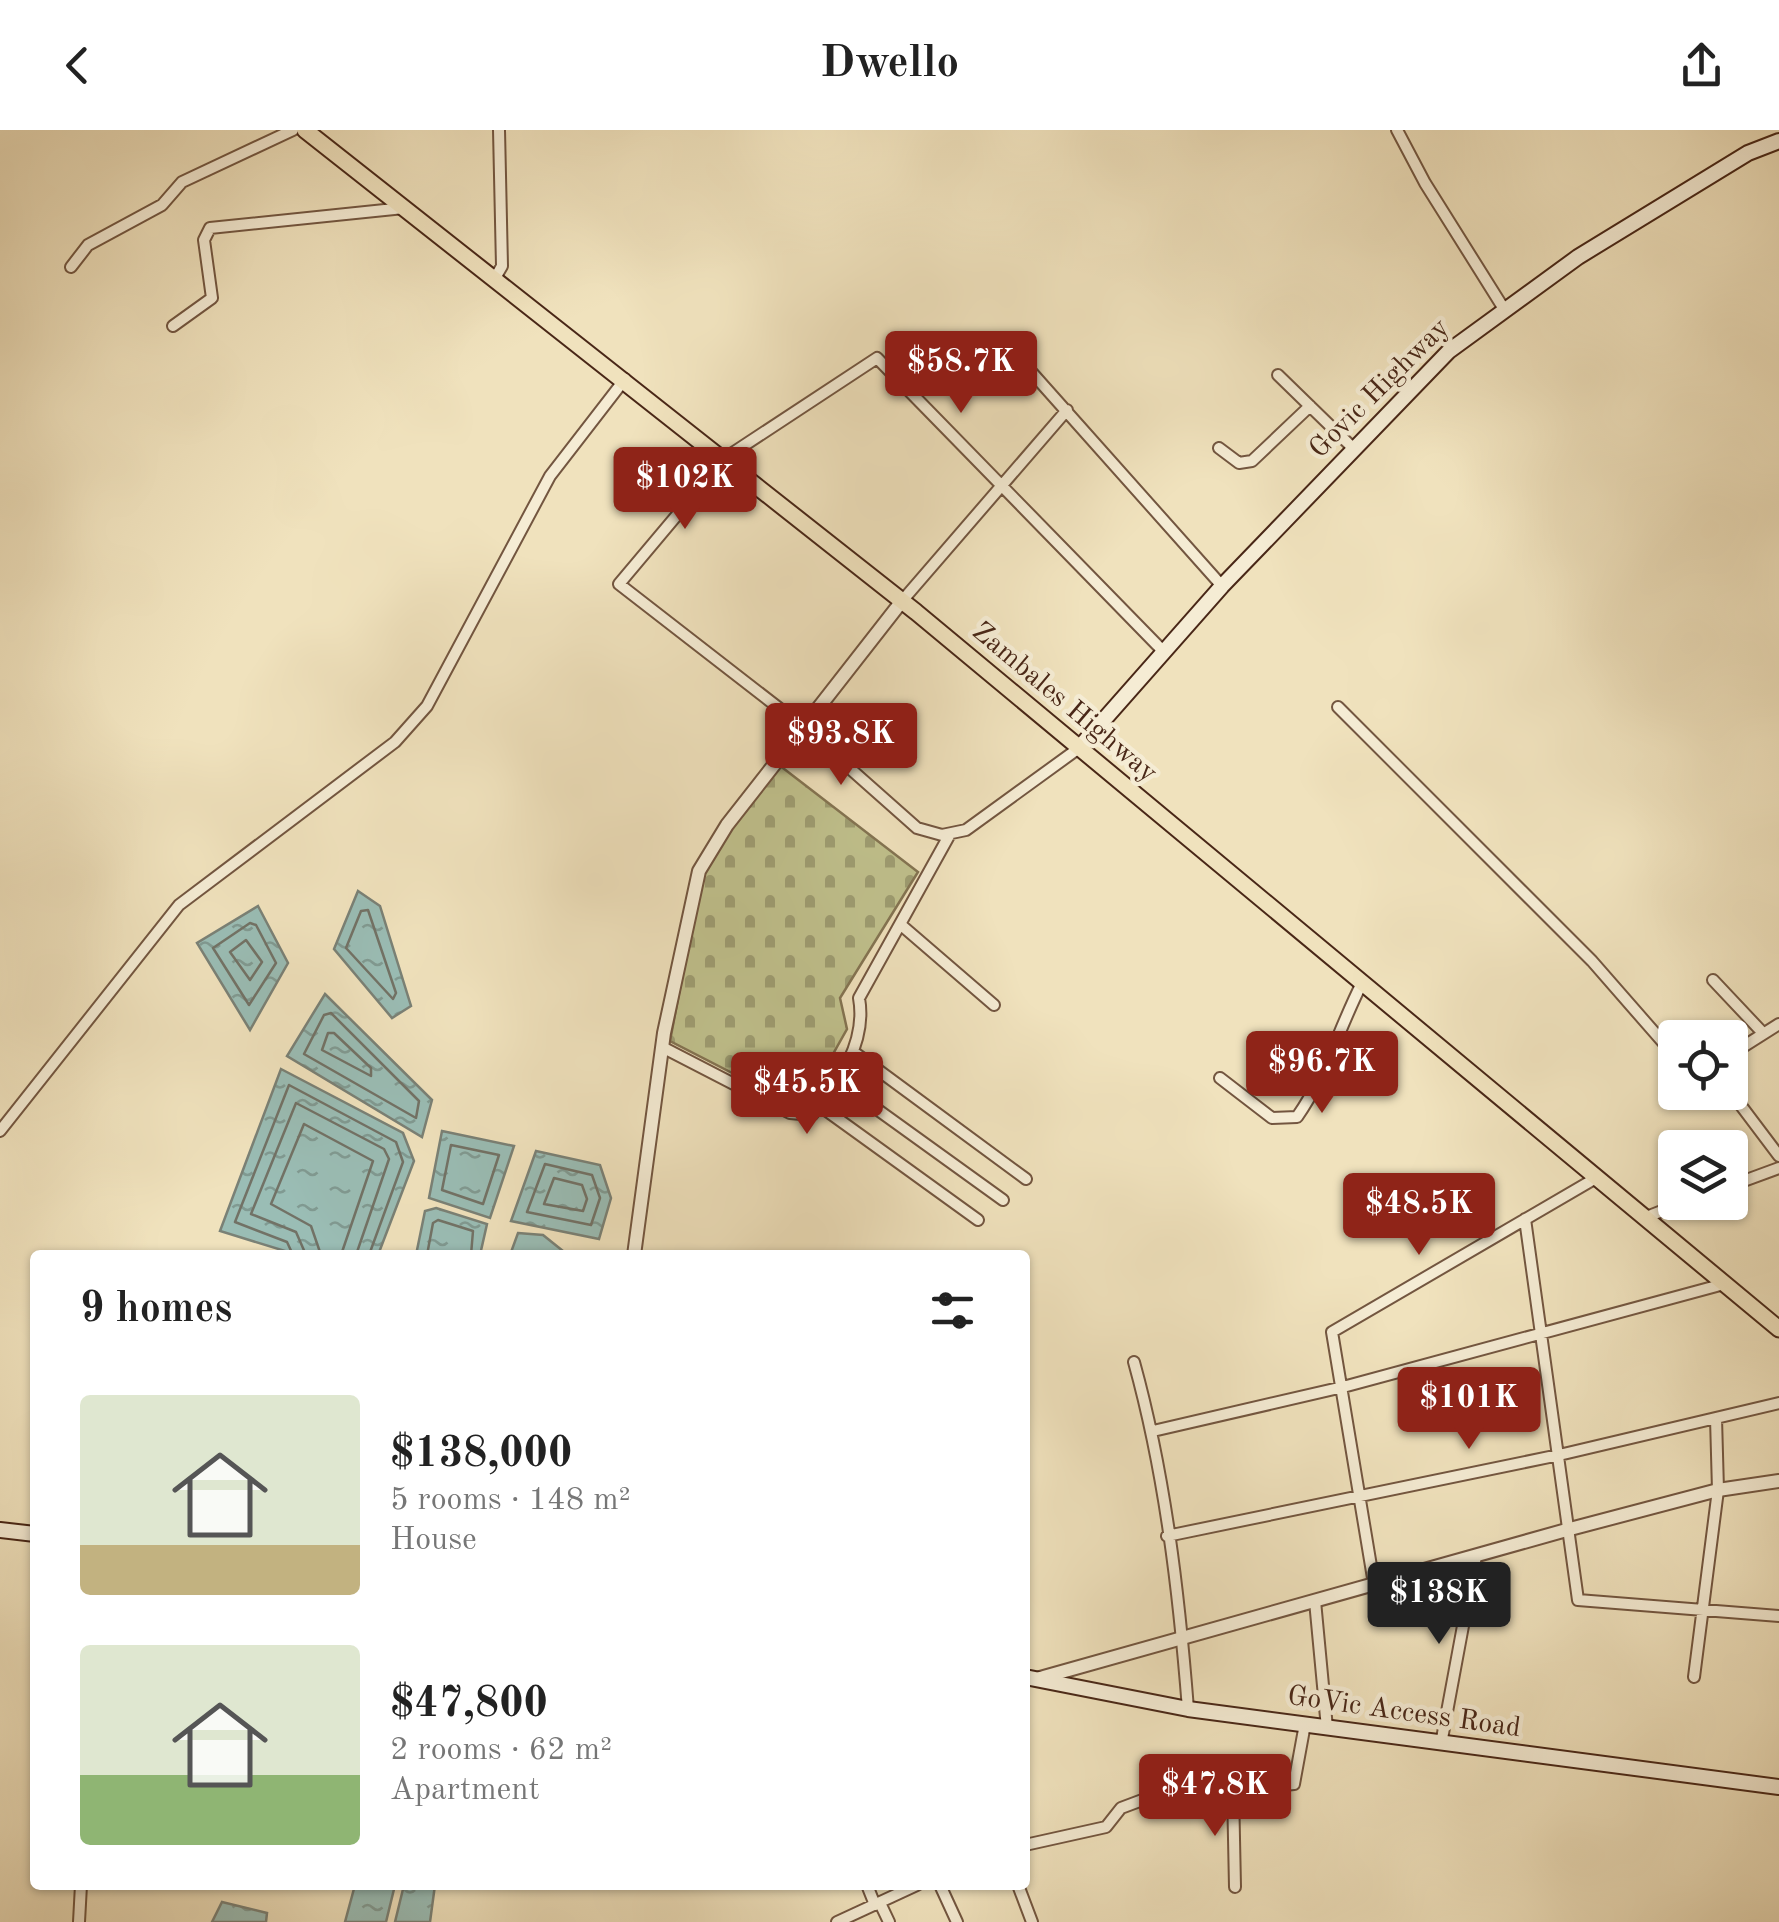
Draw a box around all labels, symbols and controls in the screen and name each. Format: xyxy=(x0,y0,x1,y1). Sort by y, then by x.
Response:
icon: back xyxy=(50,38,105,93)
icon: share xyxy=(1674,38,1729,93)
text: Dwello xyxy=(820,42,959,87)
street label: Govic Highway xyxy=(1305,314,1455,464)
pin: $58.7K xyxy=(880,331,1042,416)
text: $58.7K xyxy=(907,347,1015,379)
pin: $102K xyxy=(615,447,755,532)
text: $102K xyxy=(636,463,734,495)
street label: Zambales Highway xyxy=(966,618,1162,788)
pin: $93.8K xyxy=(760,703,922,788)
text: $93.8K xyxy=(787,719,895,751)
map controls xyxy=(1658,1020,1748,1220)
button: locate xyxy=(1658,1020,1748,1110)
pin: $96.7K xyxy=(1241,1031,1403,1116)
text: $96.7K xyxy=(1268,1047,1376,1079)
pin: $45.5K xyxy=(726,1052,888,1137)
text: $45.5K xyxy=(753,1068,861,1100)
button: layers xyxy=(1658,1130,1748,1220)
pin: $48.5K xyxy=(1338,1173,1500,1258)
text: $48.5K xyxy=(1365,1189,1473,1221)
icon: filters xyxy=(925,1283,980,1338)
text: 9 homes xyxy=(80,1289,232,1331)
pin: $101K xyxy=(1399,1367,1539,1452)
text: $101K xyxy=(1420,1383,1518,1415)
text: $138,000 xyxy=(390,1434,572,1476)
icon: home xyxy=(160,1435,280,1555)
text: 5 rooms · 148 m² xyxy=(390,1485,631,1517)
text: House xyxy=(390,1525,477,1557)
pin: $138K xyxy=(1369,1562,1509,1647)
text: $138K xyxy=(1390,1578,1488,1610)
street label: GoVic Access Road xyxy=(1286,1683,1522,1743)
text: $47,800 xyxy=(390,1684,548,1726)
icon: home xyxy=(160,1685,280,1805)
text: 2 rooms · 62 m² xyxy=(390,1735,612,1767)
pin: $47.8K xyxy=(1134,1754,1296,1839)
text: $47.8K xyxy=(1161,1770,1269,1802)
text: Apartment xyxy=(390,1775,540,1807)

